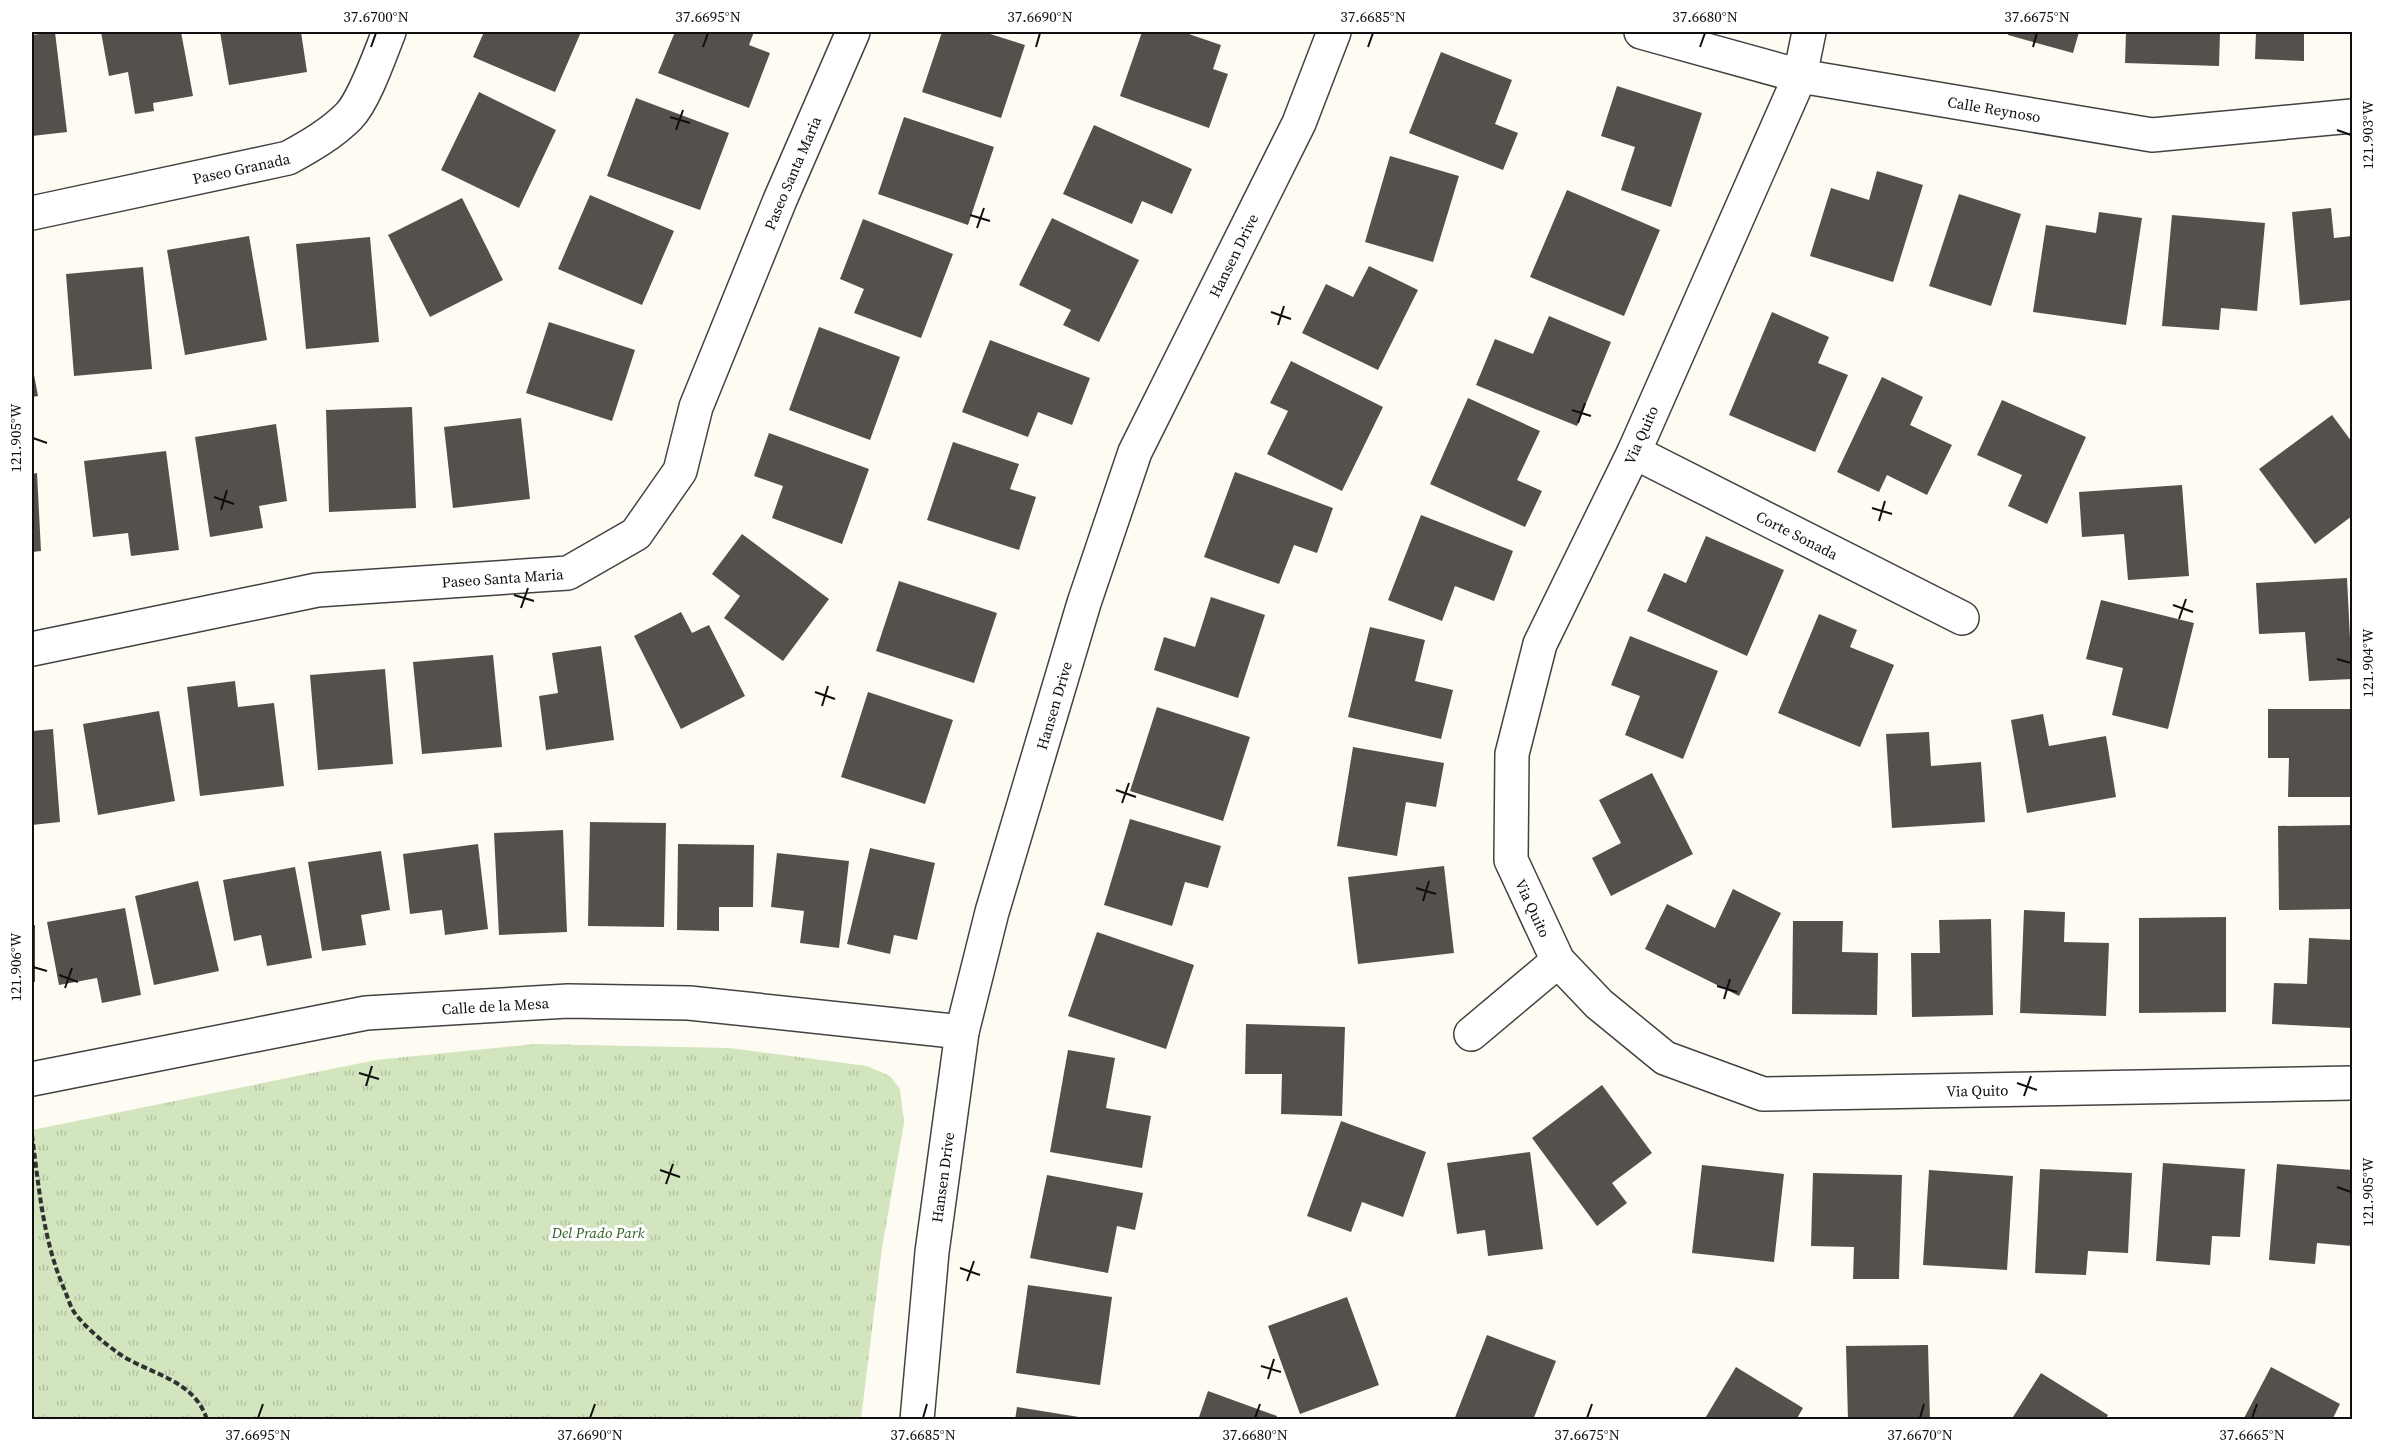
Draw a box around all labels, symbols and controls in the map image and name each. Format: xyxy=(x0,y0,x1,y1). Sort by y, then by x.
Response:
text: 37.6700°N xyxy=(343,6,409,27)
text: 37.6695°N xyxy=(675,6,741,27)
text: 37.6690°N xyxy=(1007,6,1073,27)
text: 37.6685°N xyxy=(1340,6,1406,27)
text: 37.6680°N xyxy=(1672,6,1738,27)
text: 37.6675°N xyxy=(2004,6,2070,27)
street label: Calle Reynoso xyxy=(1946,90,2042,127)
text: 121.903°W xyxy=(2357,100,2378,169)
street label: Paseo Santa Maria xyxy=(759,112,826,233)
street label: Paseo Granada xyxy=(191,147,292,189)
street label: Hansen Drive xyxy=(1203,209,1263,301)
street label: Via Quito xyxy=(1619,402,1663,468)
text: 121.905°W xyxy=(5,403,26,472)
street label: Corte Sonada xyxy=(1753,505,1842,564)
street label: Paseo Santa Maria xyxy=(441,563,564,592)
text: 121.904°W xyxy=(2357,628,2378,697)
street label: Hansen Drive xyxy=(1030,658,1077,752)
street label: Via Quito xyxy=(1511,875,1556,941)
text: 121.906°W xyxy=(5,932,26,1001)
street label: Calle de la Mesa xyxy=(441,992,550,1019)
street label: Via Quito xyxy=(1946,1079,2009,1101)
street label: Hansen Drive xyxy=(926,1130,959,1224)
text: 121.905°W xyxy=(2357,1157,2378,1226)
park label: Del Prado Park xyxy=(550,1222,645,1243)
text: 37.6695°N xyxy=(225,1424,291,1445)
text: 37.6690°N xyxy=(557,1424,623,1445)
text: 37.6685°N xyxy=(890,1424,956,1445)
text: 37.6680°N xyxy=(1222,1424,1288,1445)
text: 37.6675°N xyxy=(1554,1424,1620,1445)
text: 37.6670°N xyxy=(1887,1424,1953,1445)
text: 37.6665°N xyxy=(2219,1424,2285,1445)

